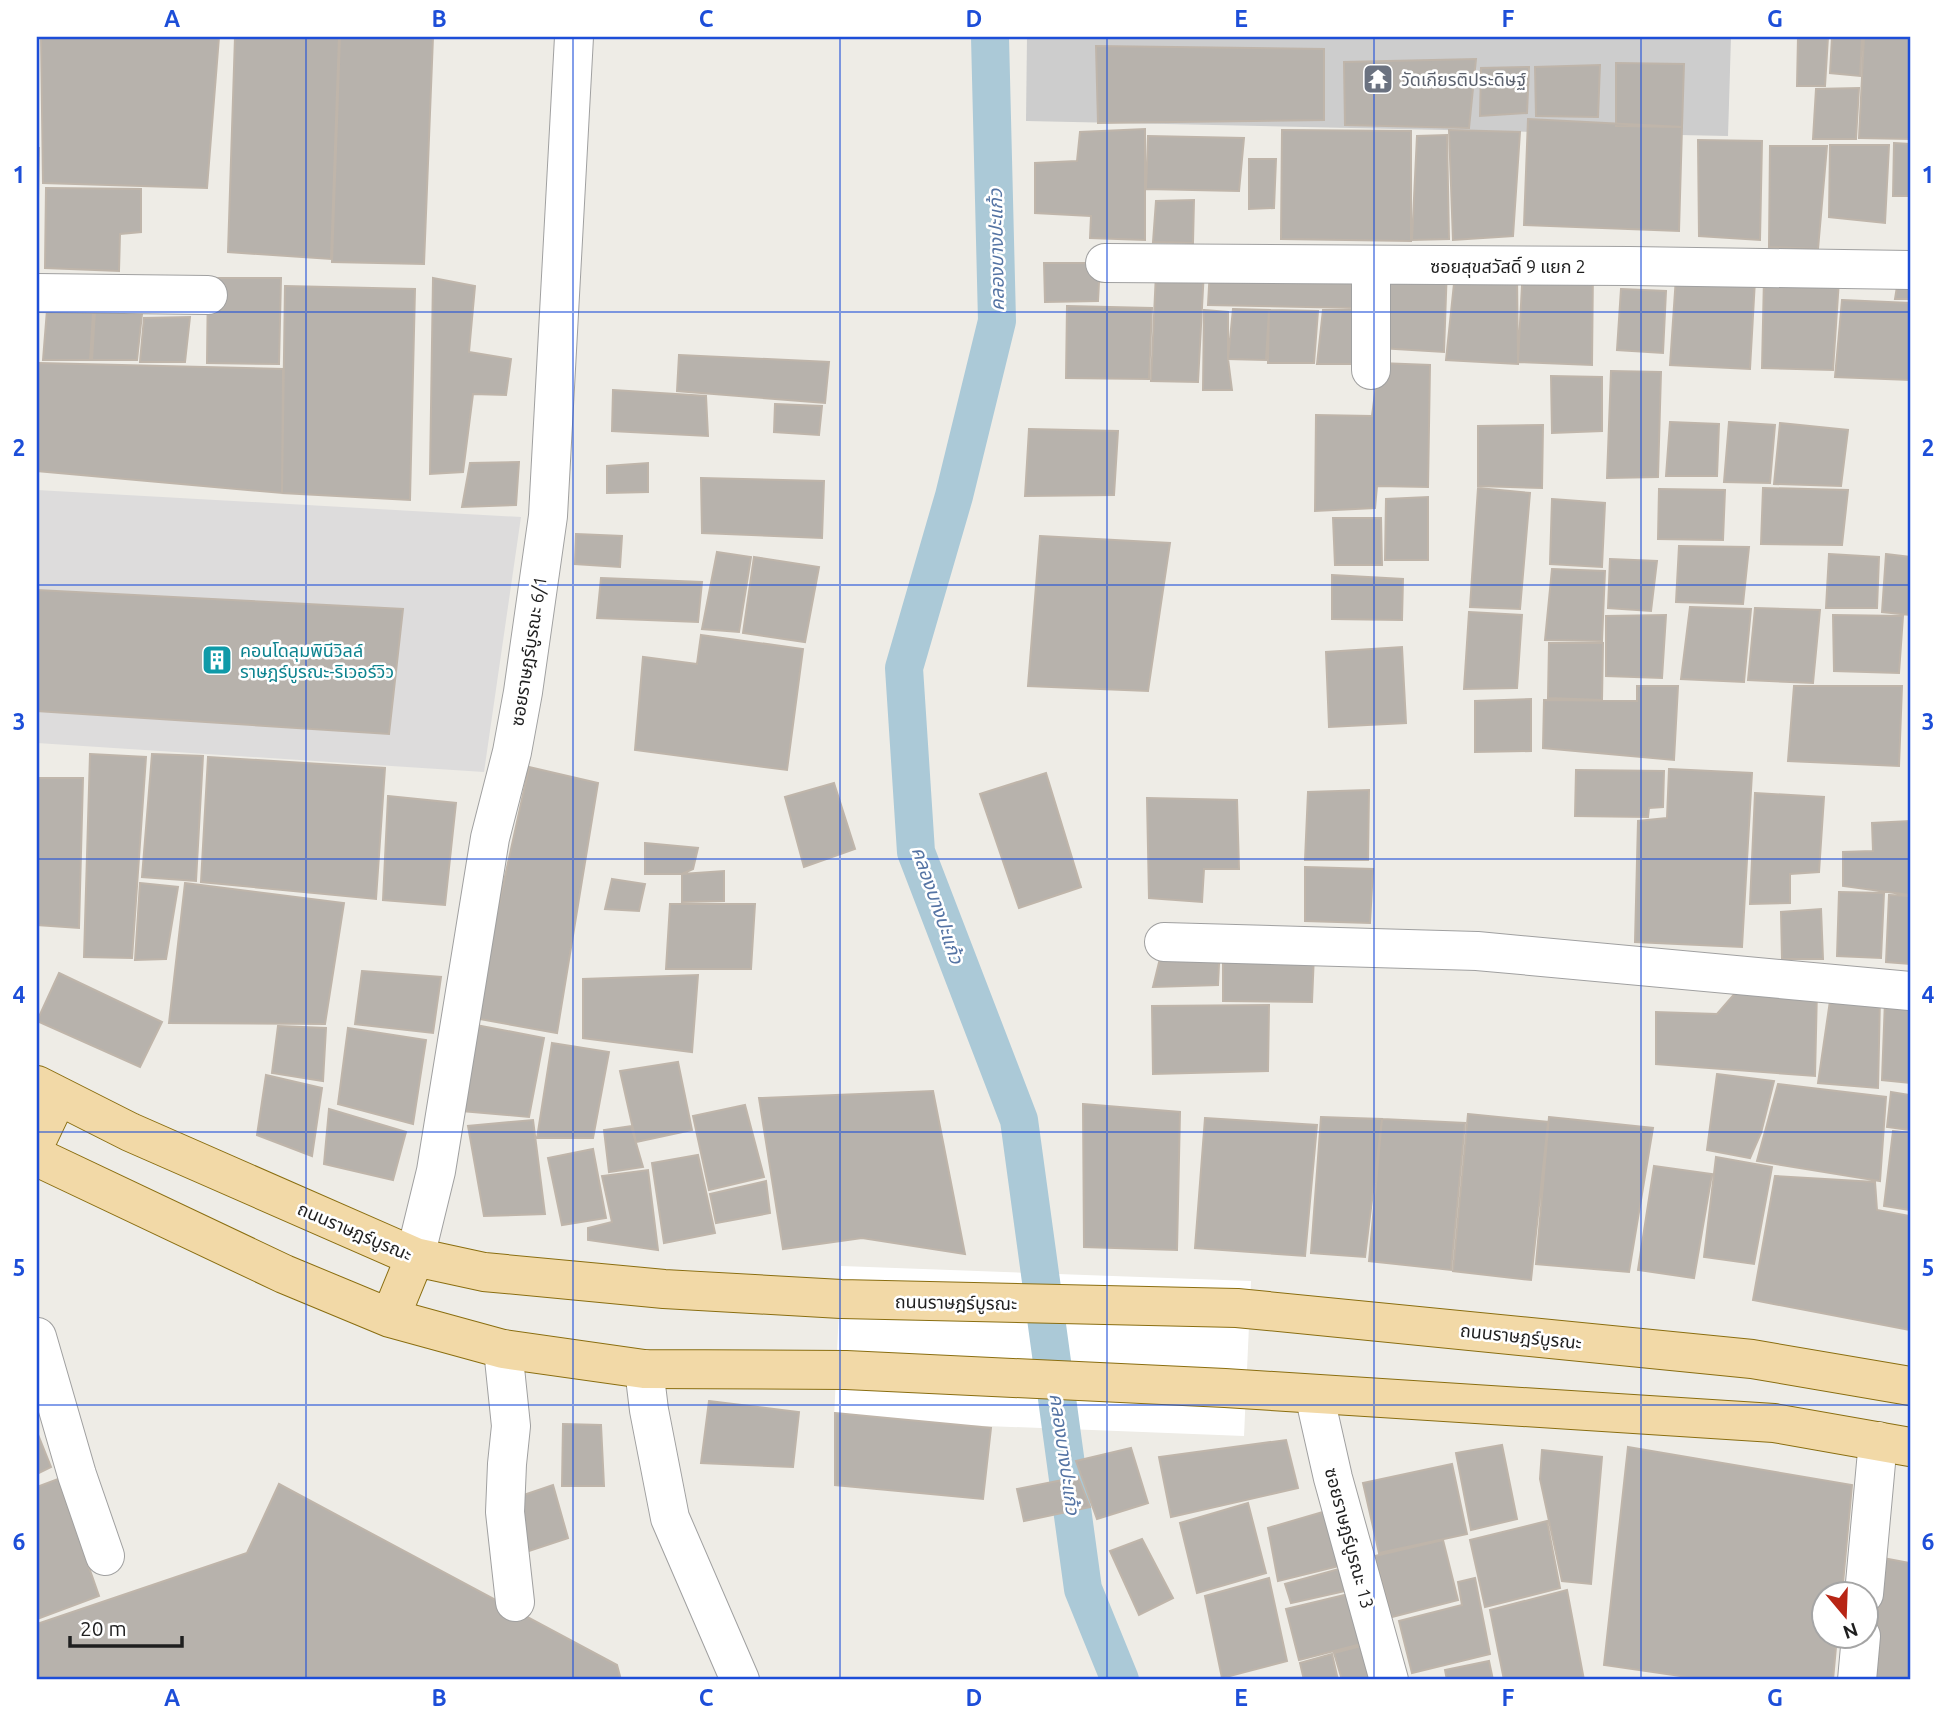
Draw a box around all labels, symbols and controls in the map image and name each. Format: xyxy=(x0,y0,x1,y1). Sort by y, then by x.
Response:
text: A xyxy=(164,6,180,31)
text: B xyxy=(431,6,447,31)
text: C xyxy=(699,6,714,31)
text: D xyxy=(966,6,982,31)
text: E xyxy=(1234,6,1248,31)
text: F xyxy=(1502,6,1515,31)
text: G xyxy=(1767,6,1783,31)
temple icon: วัดเกียรติประดิษฐ์ xyxy=(1361,62,1395,96)
place label: วัดเกียรติประดิษฐ์ xyxy=(1401,69,1526,90)
text: 1 xyxy=(13,162,25,187)
text: 1 xyxy=(1922,162,1934,187)
water label: คลองบางปะแก้ว xyxy=(984,188,1008,311)
street label: ซอยสุขสวัสดิ์ 9 แยก 2 xyxy=(1430,256,1586,278)
text: 2 xyxy=(13,435,25,460)
text: 2 xyxy=(1922,435,1934,460)
street label: ซอยราษฎร์บูรณะ 6/1 xyxy=(506,575,553,728)
place label: คอนโดลุมพินีวิลล์ ราษฎร์บูรณะ-ริเวอร์วิว xyxy=(240,640,394,684)
building icon: คอนโดลุมพินีวิลล์ ราษฎร์บูรณะ-ริเวอร์วิว xyxy=(200,643,234,677)
text: 3 xyxy=(13,709,25,734)
text: 3 xyxy=(1922,709,1934,734)
water label: คลองบางปะแก้ว xyxy=(908,844,969,967)
text: 4 xyxy=(13,982,26,1007)
text: 4 xyxy=(1922,982,1935,1007)
street label: ถนนราษฎร์บูรณะ xyxy=(294,1198,415,1267)
text: 5 xyxy=(13,1255,25,1280)
text: 5 xyxy=(1922,1255,1934,1280)
street label: ถนนราษฎร์บูรณะ xyxy=(895,1291,1017,1316)
street label: ถนนราษฎร์บูรณะ xyxy=(1459,1320,1583,1355)
water label: คลองบางปะแก้ว xyxy=(1046,1392,1085,1517)
street label: ซอยราษฎร์บูรณะ 13 xyxy=(1319,1465,1378,1611)
text: 6 xyxy=(13,1529,26,1554)
text: 6 xyxy=(1922,1529,1935,1554)
north arrow xyxy=(1811,1580,1881,1650)
scale bar xyxy=(70,1605,182,1649)
text: 20 m xyxy=(80,1616,127,1640)
text: N xyxy=(1840,1618,1861,1644)
text: A xyxy=(164,1685,180,1710)
text: B xyxy=(431,1685,447,1710)
text: C xyxy=(699,1685,714,1710)
text: D xyxy=(966,1685,982,1710)
text: E xyxy=(1234,1685,1248,1710)
text: F xyxy=(1502,1685,1515,1710)
text: G xyxy=(1767,1685,1783,1710)

